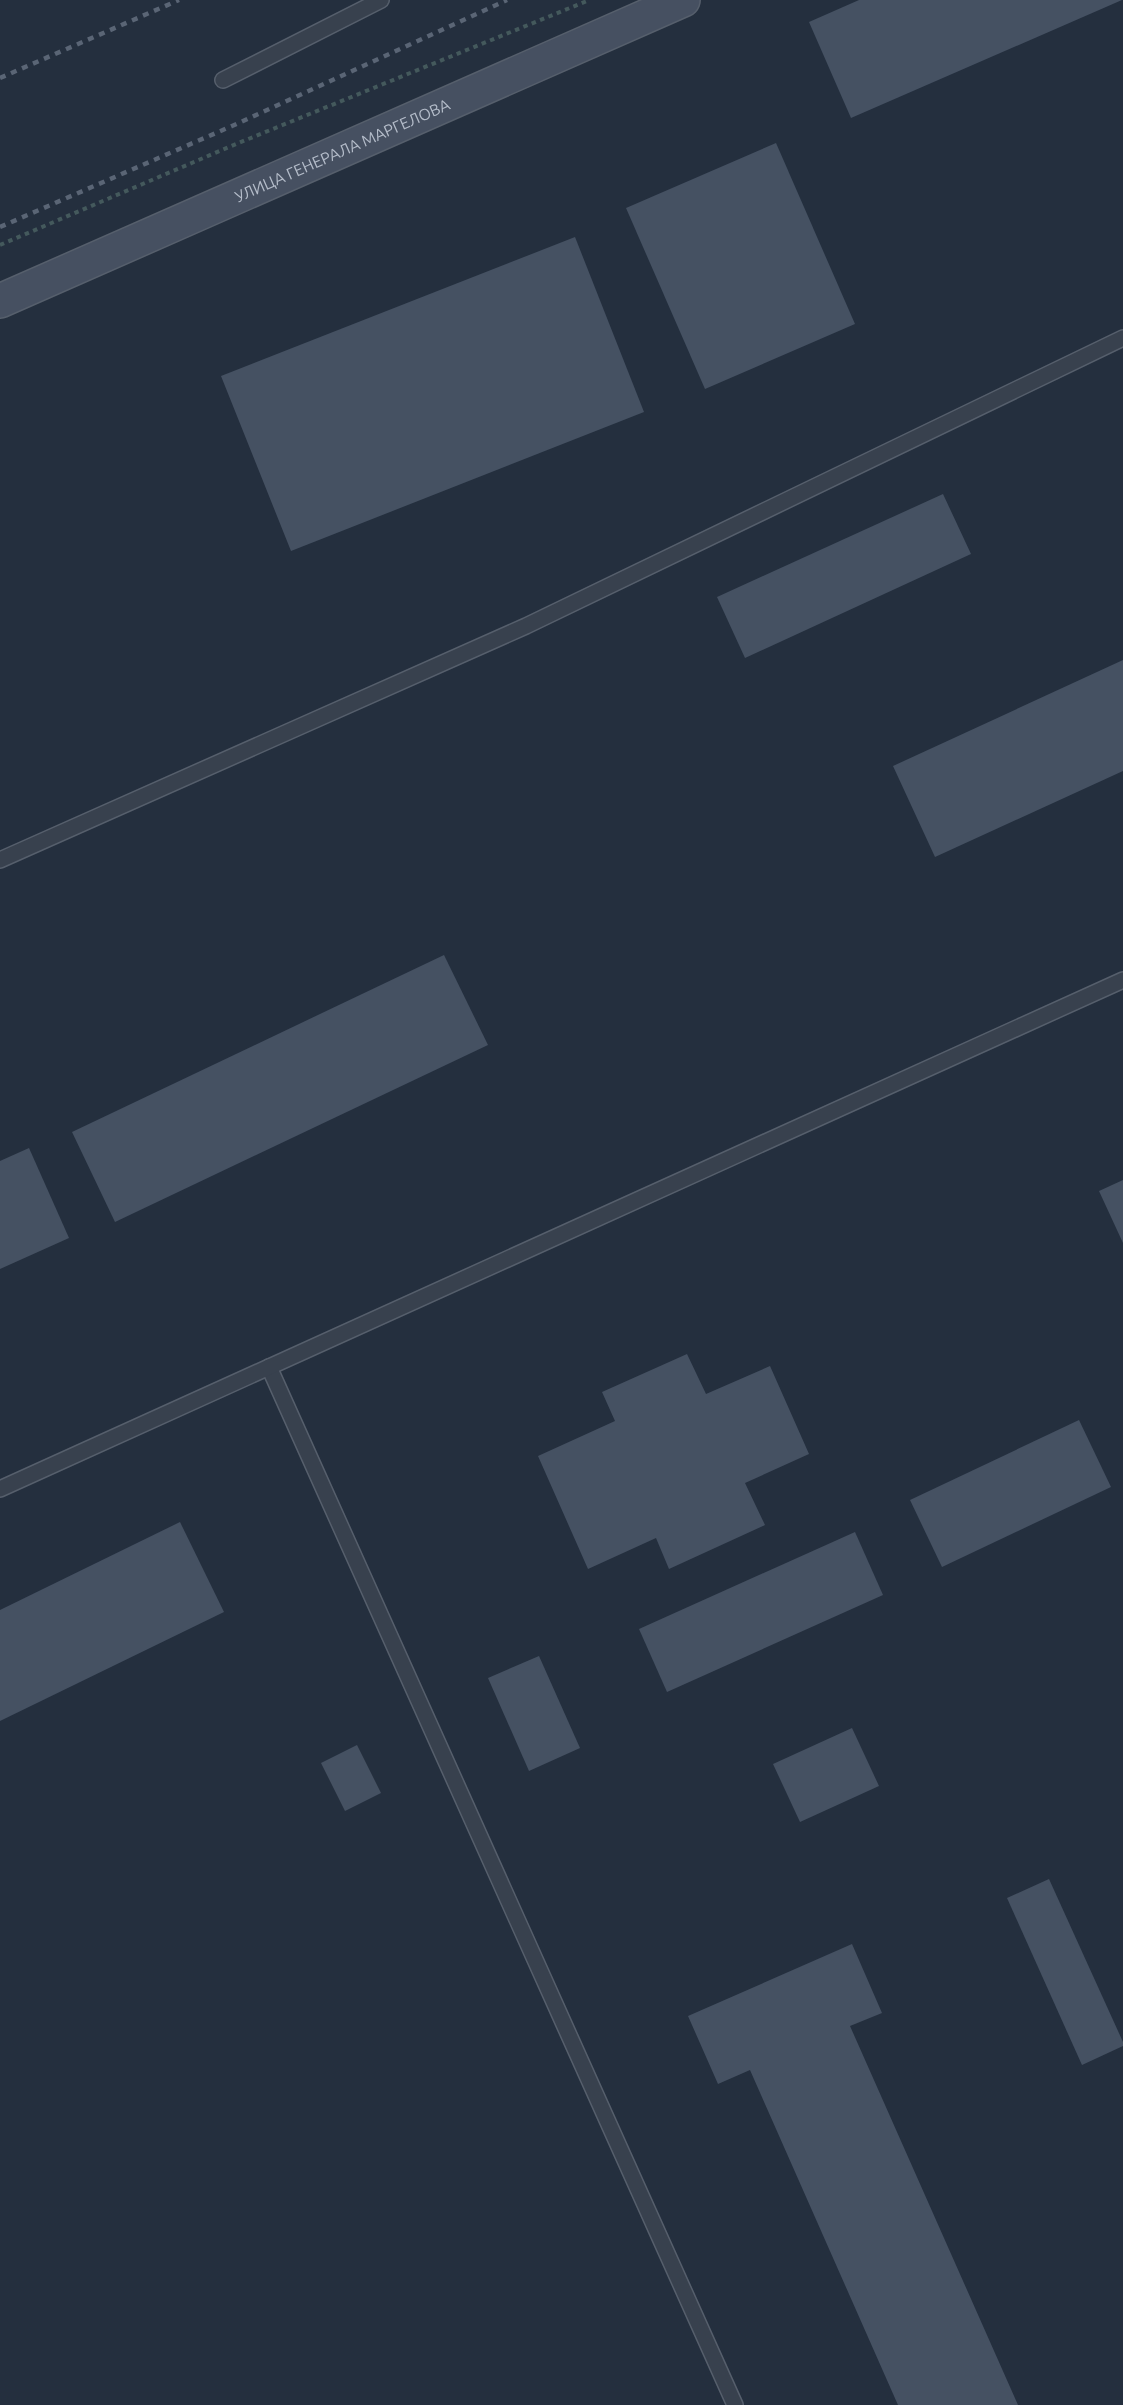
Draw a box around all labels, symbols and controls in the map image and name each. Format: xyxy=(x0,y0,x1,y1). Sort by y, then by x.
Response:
street label: УЛИЦА ГЕНЕРАЛА МАРГЕЛОВА xyxy=(232,95,453,205)

